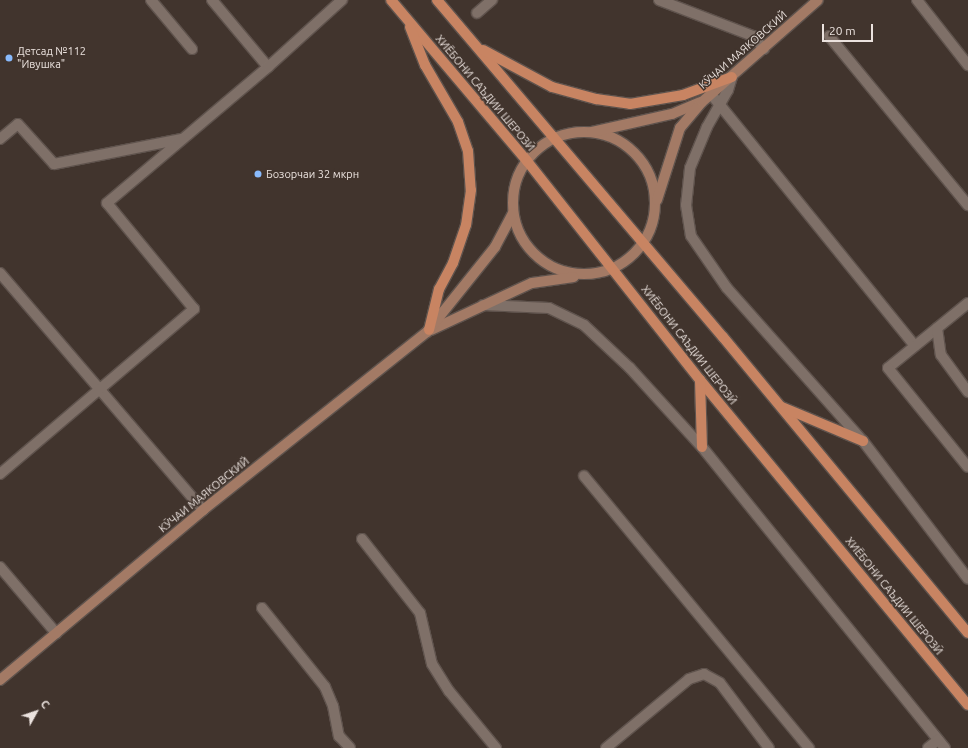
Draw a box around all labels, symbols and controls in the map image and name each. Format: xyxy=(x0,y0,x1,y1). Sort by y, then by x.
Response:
street label: КӮЧАИ МАЯКОВСКИЙ xyxy=(696,8,790,92)
scale bar xyxy=(824,16,875,42)
text: 20 m xyxy=(829,24,856,37)
street label: ХИЁБОНИ САЪДИИ ШЕРОЗӢ xyxy=(433,32,537,154)
place label: Детсад №112 "Ивушка" xyxy=(17,45,86,71)
marker: Детсад №112 "Ивушка" xyxy=(4,53,14,63)
place label: Бозорчаи 32 мкрн xyxy=(266,167,359,181)
marker: Бозорчаи 32 мкрн xyxy=(253,169,263,179)
street label: ХИЁБОНИ САЪДИИ ШЕРОЗӢ xyxy=(638,283,740,407)
street label: КӮЧАИ МАЯКОВСКИЙ xyxy=(156,455,252,535)
street label: ХИЁБОНИ САЪДИИ ШЕРОЗӢ xyxy=(843,535,945,657)
north arrow xyxy=(16,692,56,732)
text: С xyxy=(38,698,52,711)

